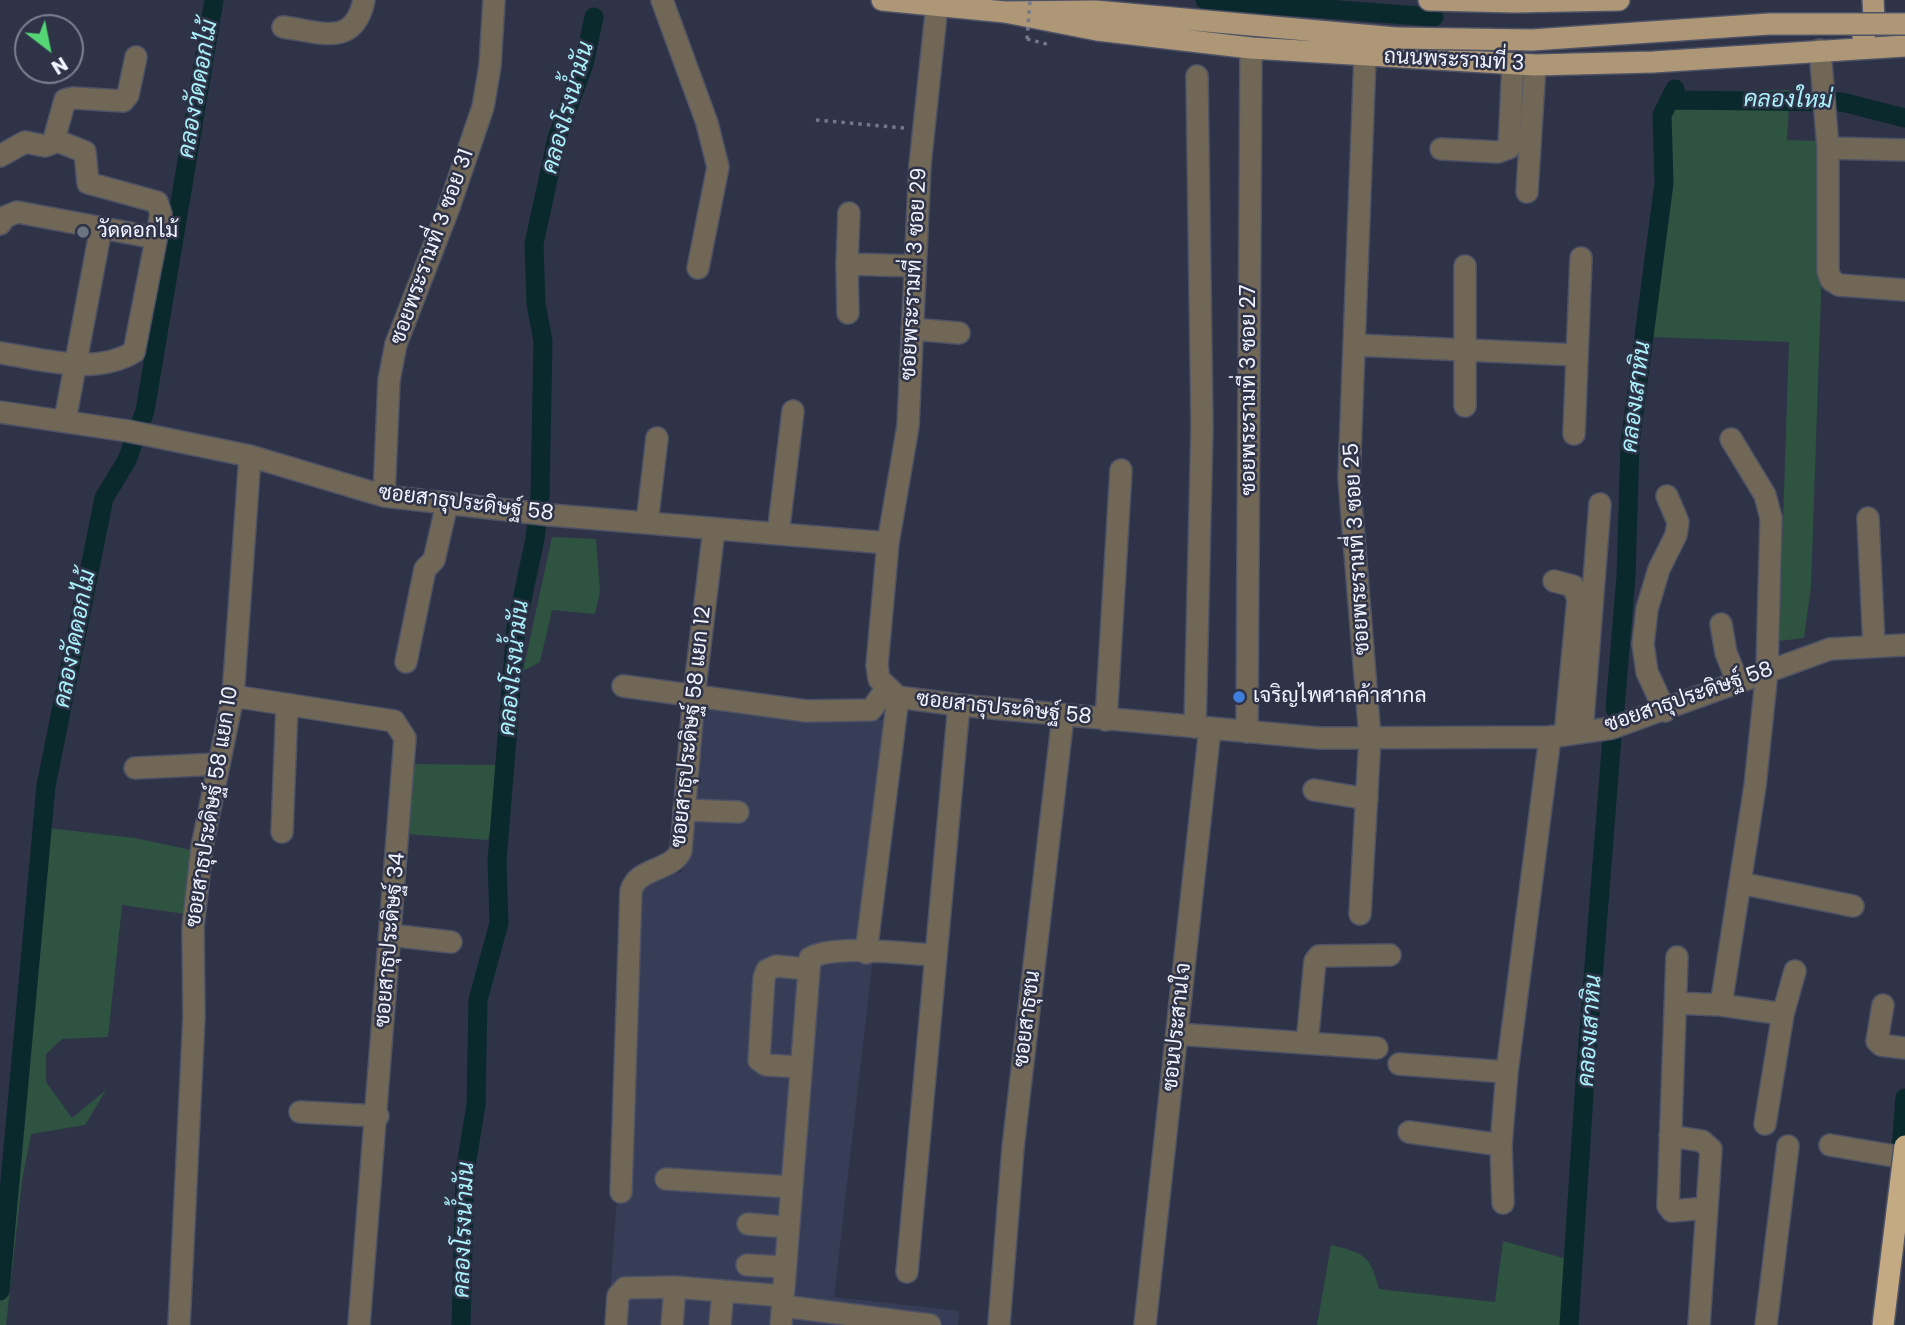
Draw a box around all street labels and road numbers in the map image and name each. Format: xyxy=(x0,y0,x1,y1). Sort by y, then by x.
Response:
street label: ถนนพระรามที่ 3 xyxy=(1383,45,1525,77)
street label: ซอยพระรามที่ 3 ซอย 31 xyxy=(386,146,480,348)
street label: ซอยพระรามที่ 3 ซอย 29 xyxy=(897,167,933,381)
street label: ซอยพระรามที่ 3 ซอย 27 xyxy=(1237,285,1263,495)
street label: ซอยพระรามที่ 3 ซอย 25 xyxy=(1340,442,1376,656)
street label: ซอยสาธุประดิษฐ์ 58 xyxy=(377,481,555,527)
street label: ซอยสาธุประดิษฐ์ 58 แยก 12 xyxy=(667,605,717,849)
street label: ซอยสาธุประดิษฐ์ 58 xyxy=(1602,657,1776,739)
street label: ซอยสาธุประดิษฐ์ 58 แยก 10 xyxy=(182,685,244,929)
street label: ซอยสาธุประดิษฐ์ 58 xyxy=(915,687,1093,731)
street label: ซอยสาธุประดิษฐ์ 34 xyxy=(371,852,411,1028)
street label: ซอนประสานใจ xyxy=(1159,961,1197,1093)
street label: ซอยสาธุชน xyxy=(1010,969,1046,1069)

